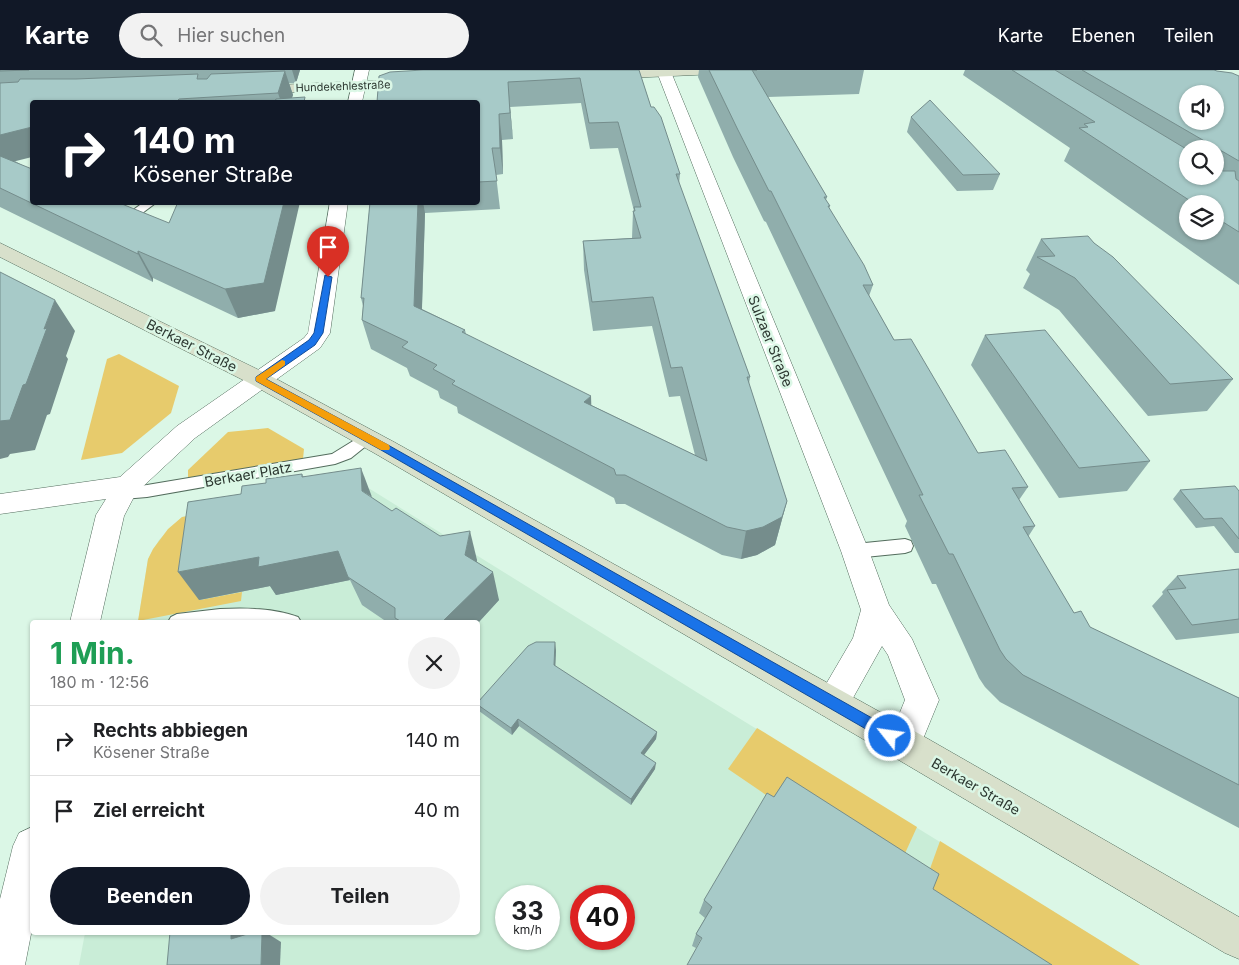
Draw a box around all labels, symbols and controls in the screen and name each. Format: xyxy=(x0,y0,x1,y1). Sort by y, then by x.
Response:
search box xyxy=(119,13,469,58)
text: Karte xyxy=(25,21,89,50)
icon: search xyxy=(137,21,165,49)
text: Hier suchen xyxy=(177,24,285,47)
text: Karte xyxy=(998,25,1043,46)
text: Ebenen xyxy=(1071,25,1135,46)
text: Teilen xyxy=(1163,25,1214,46)
street label: Hundekehlestraße xyxy=(295,77,391,95)
map controls xyxy=(1179,85,1224,240)
button: sound xyxy=(1179,85,1224,130)
text: 140 m xyxy=(133,119,236,161)
icon: right xyxy=(50,120,115,185)
button: search xyxy=(1179,140,1224,185)
text: Kösener Straße xyxy=(133,161,293,187)
button: layers xyxy=(1179,195,1224,240)
pin xyxy=(307,226,349,277)
icon: arrive xyxy=(314,233,342,261)
street label: Sulzaer Straße xyxy=(745,293,797,389)
street label: Berkaer Straße xyxy=(144,315,240,375)
street label: Berkaer Platz xyxy=(203,458,293,490)
text: 1 Min. xyxy=(50,635,135,671)
button: close xyxy=(408,637,460,689)
text: 180 m · 12:56 xyxy=(50,672,149,692)
position arrow xyxy=(863,709,915,761)
text: Rechts abbiegen xyxy=(93,719,248,742)
icon: right xyxy=(50,727,78,755)
text: 140 m xyxy=(406,729,460,752)
text: Kösener Straße xyxy=(93,742,209,762)
street label: Berkaer Straße xyxy=(929,754,1023,818)
icon: arrive xyxy=(50,797,78,825)
text: Ziel erreicht xyxy=(93,799,205,822)
text: 40 m xyxy=(414,799,460,822)
button: Beenden xyxy=(50,867,250,925)
button: Teilen xyxy=(260,867,460,925)
speed limit sign: 40 xyxy=(570,885,635,950)
text: 33 xyxy=(511,896,544,926)
text: km/h xyxy=(513,922,542,937)

